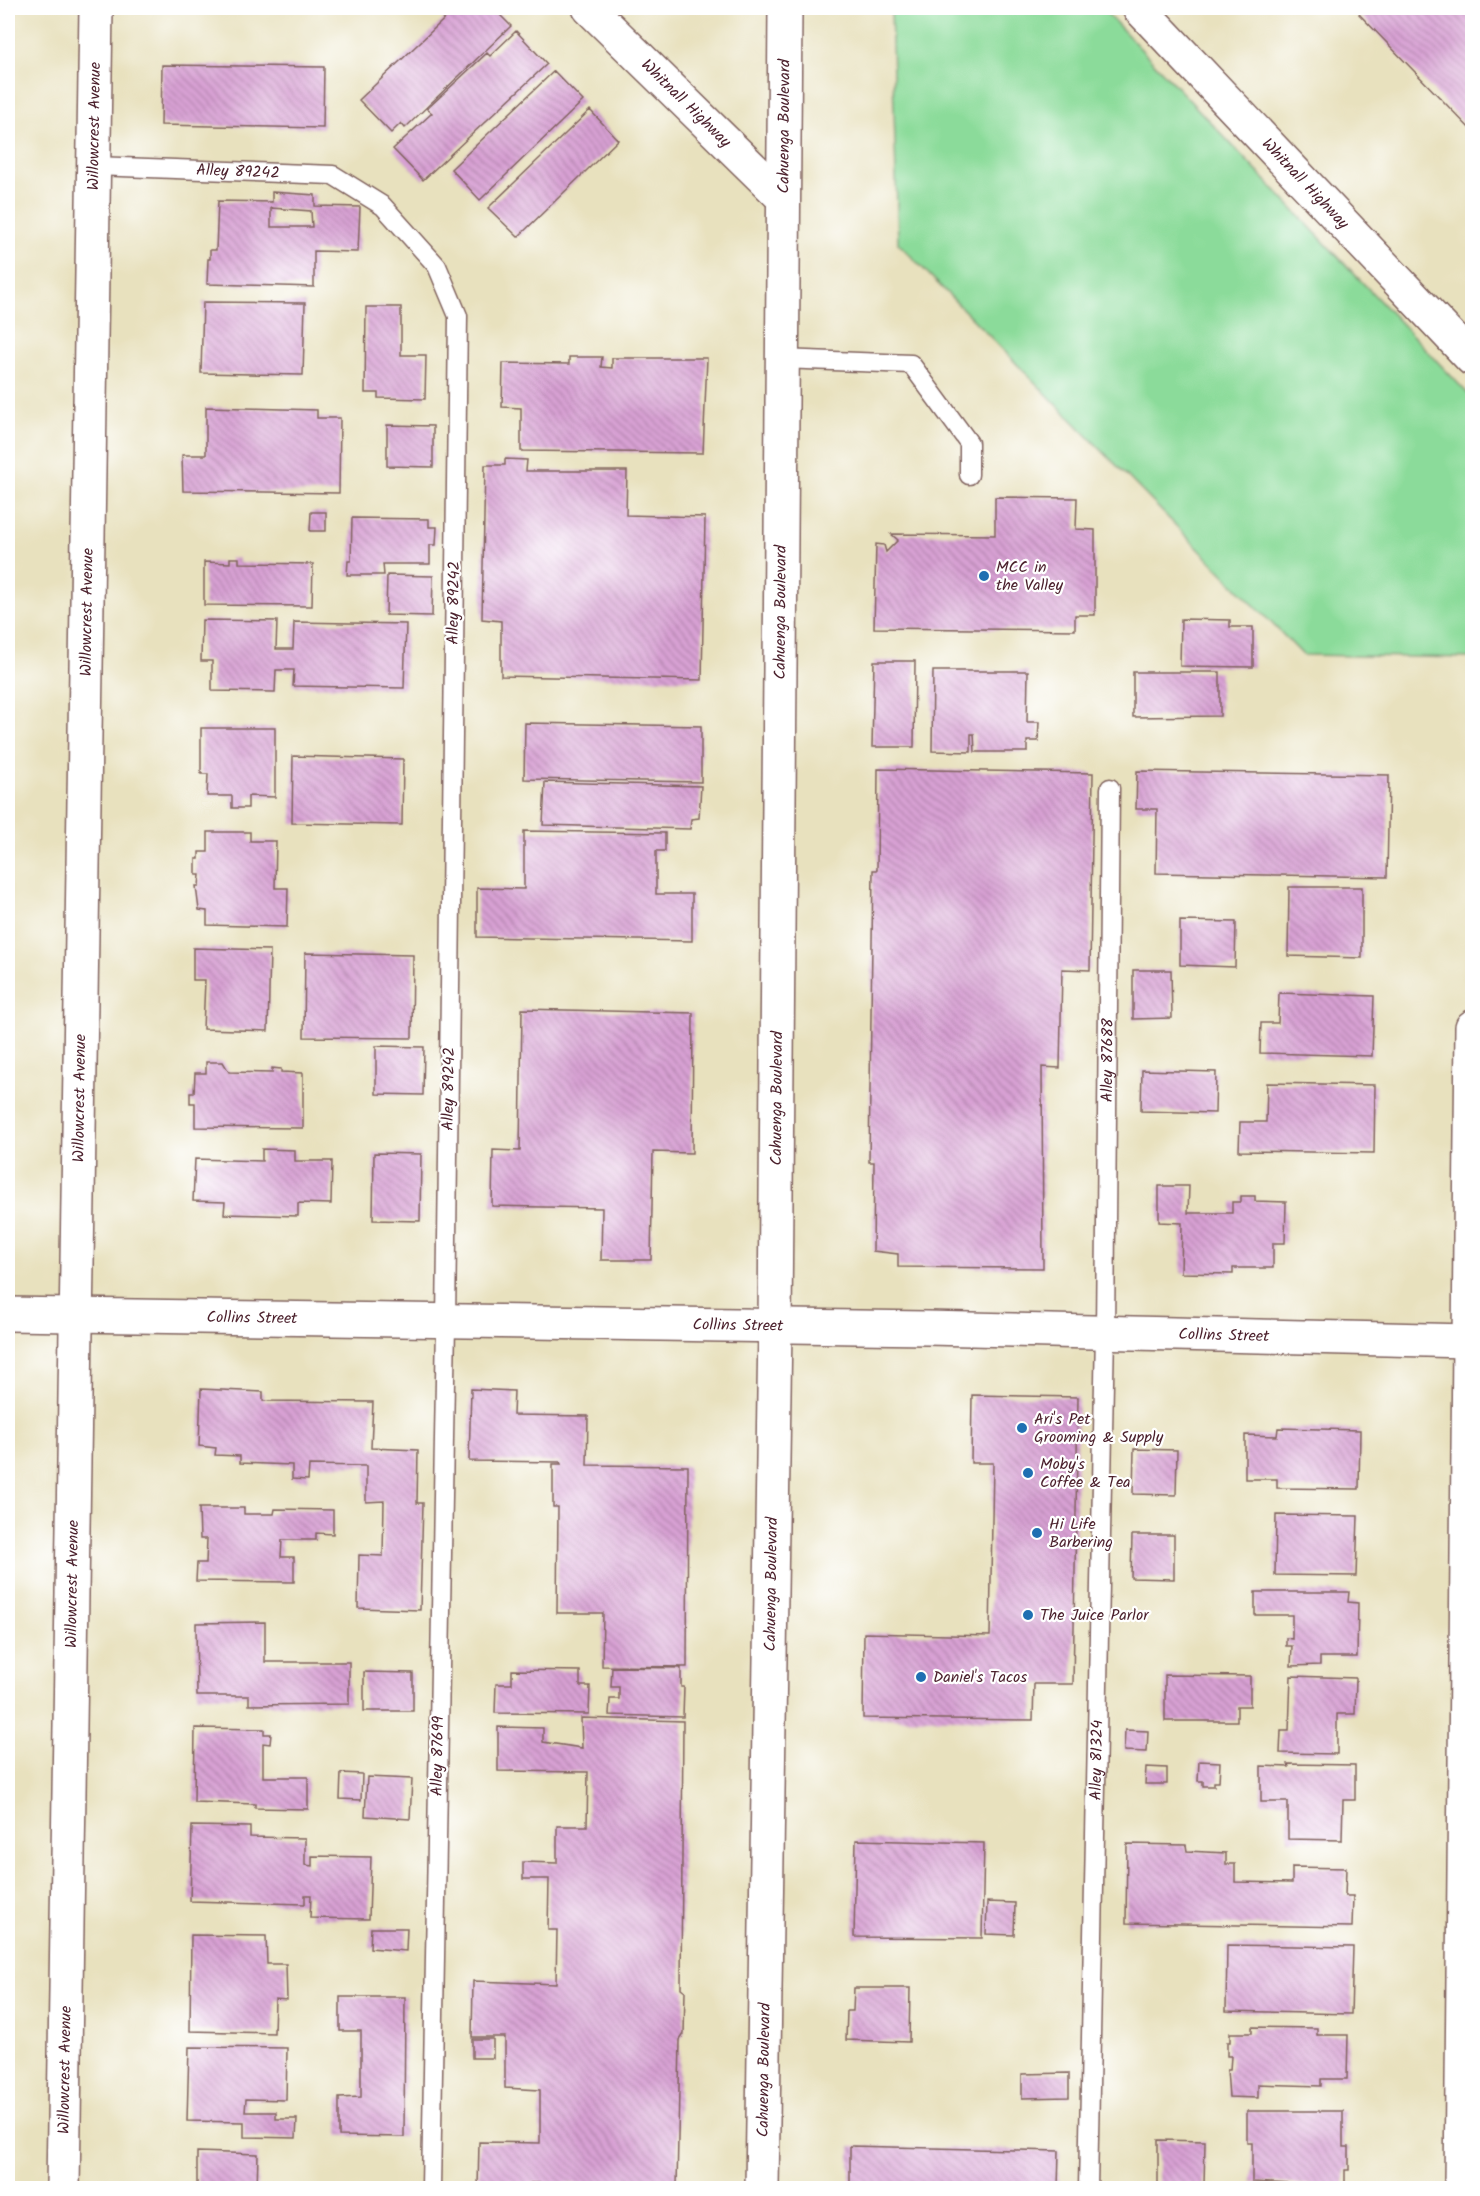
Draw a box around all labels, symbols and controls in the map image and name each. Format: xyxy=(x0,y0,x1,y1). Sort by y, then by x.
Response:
street label: Whitnall Highway xyxy=(635,53,737,154)
street label: Cahuenga Boulevard xyxy=(771,58,797,193)
street label: Willowcrest Avenue xyxy=(81,62,108,191)
street label: Whitnall Highway xyxy=(1256,132,1356,235)
street label: Alley 89242 xyxy=(196,157,280,185)
street label: Cahuenga Boulevard xyxy=(767,544,793,679)
street label: Willowcrest Avenue xyxy=(73,548,100,677)
place label: MCC in the Valley xyxy=(996,555,1063,598)
street label: Alley 89242 xyxy=(441,561,467,645)
marker: MCC in the Valley xyxy=(977,569,991,583)
street label: Alley 87688 xyxy=(1095,1018,1120,1102)
street label: Cahuenga Boulevard xyxy=(764,1030,790,1165)
street label: Willowcrest Avenue xyxy=(66,1034,93,1163)
street label: Alley 89242 xyxy=(436,1047,462,1131)
street label: Collins Street xyxy=(206,1305,298,1331)
street label: Collins Street xyxy=(692,1312,784,1338)
street label: Collins Street xyxy=(1178,1322,1270,1349)
place label: Ari's Pet Grooming & Supply xyxy=(1034,1407,1164,1450)
marker: Ari's Pet Grooming & Supply xyxy=(1015,1421,1029,1435)
place label: Moby's Coffee & Tea xyxy=(1040,1452,1131,1495)
marker: Moby's Coffee & Tea xyxy=(1021,1466,1035,1480)
place label: Hi Life Barbering xyxy=(1049,1512,1113,1555)
street label: Cahuenga Boulevard xyxy=(758,1516,785,1652)
street label: Willowcrest Avenue xyxy=(59,1520,86,1648)
marker: Hi Life Barbering xyxy=(1030,1526,1044,1540)
place label: The Juice Parlor xyxy=(1040,1603,1150,1628)
marker: The Juice Parlor xyxy=(1021,1608,1035,1622)
place label: Daniel's Tacos xyxy=(933,1665,1027,1690)
marker: Daniel's Tacos xyxy=(914,1670,928,1684)
street label: Alley 87699 xyxy=(425,1715,451,1796)
street label: Alley 81324 xyxy=(1083,1719,1110,1801)
street label: Cahuenga Boulevard xyxy=(750,2002,777,2137)
street label: Willowcrest Avenue xyxy=(51,2006,78,2134)

